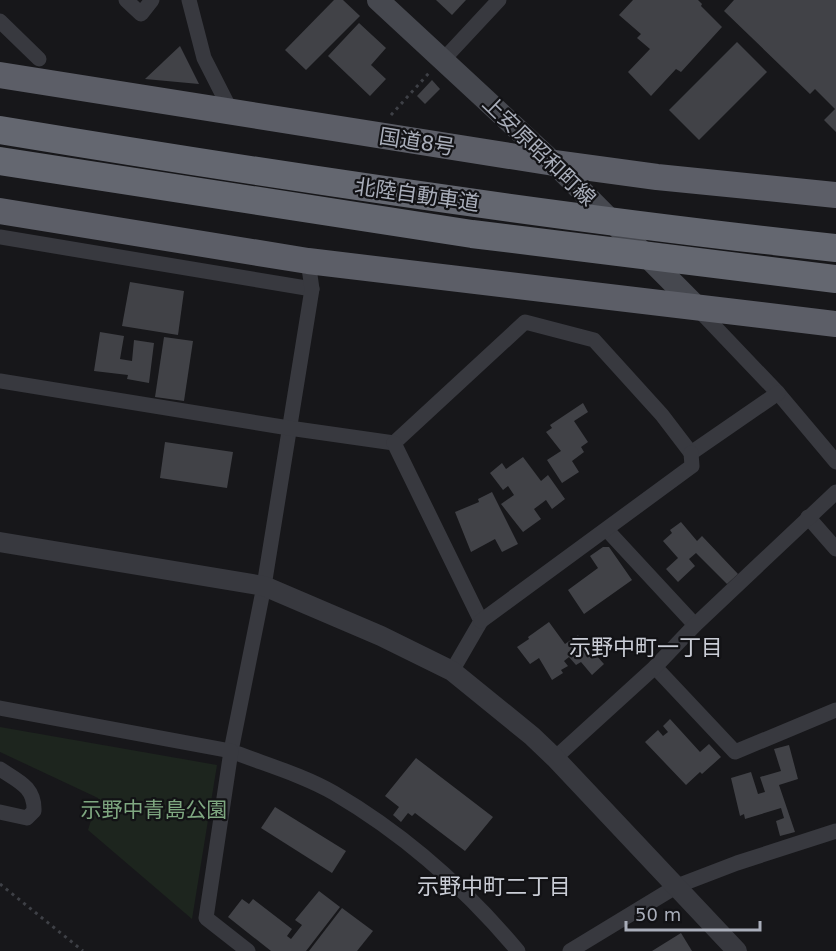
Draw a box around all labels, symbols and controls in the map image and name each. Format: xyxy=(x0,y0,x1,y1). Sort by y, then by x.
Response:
street label: 上安原昭和町線 xyxy=(478,91,600,211)
street label: 国道8号 xyxy=(377,124,457,160)
street label: 北陸自動車道 xyxy=(353,174,481,216)
district label: 示野中町一丁目 xyxy=(569,635,723,660)
park label: 示野中青島公園 xyxy=(81,798,228,822)
district label: 示野中町二丁目 xyxy=(417,874,571,899)
scale bar xyxy=(626,894,760,932)
text: 50 m xyxy=(635,904,681,925)

